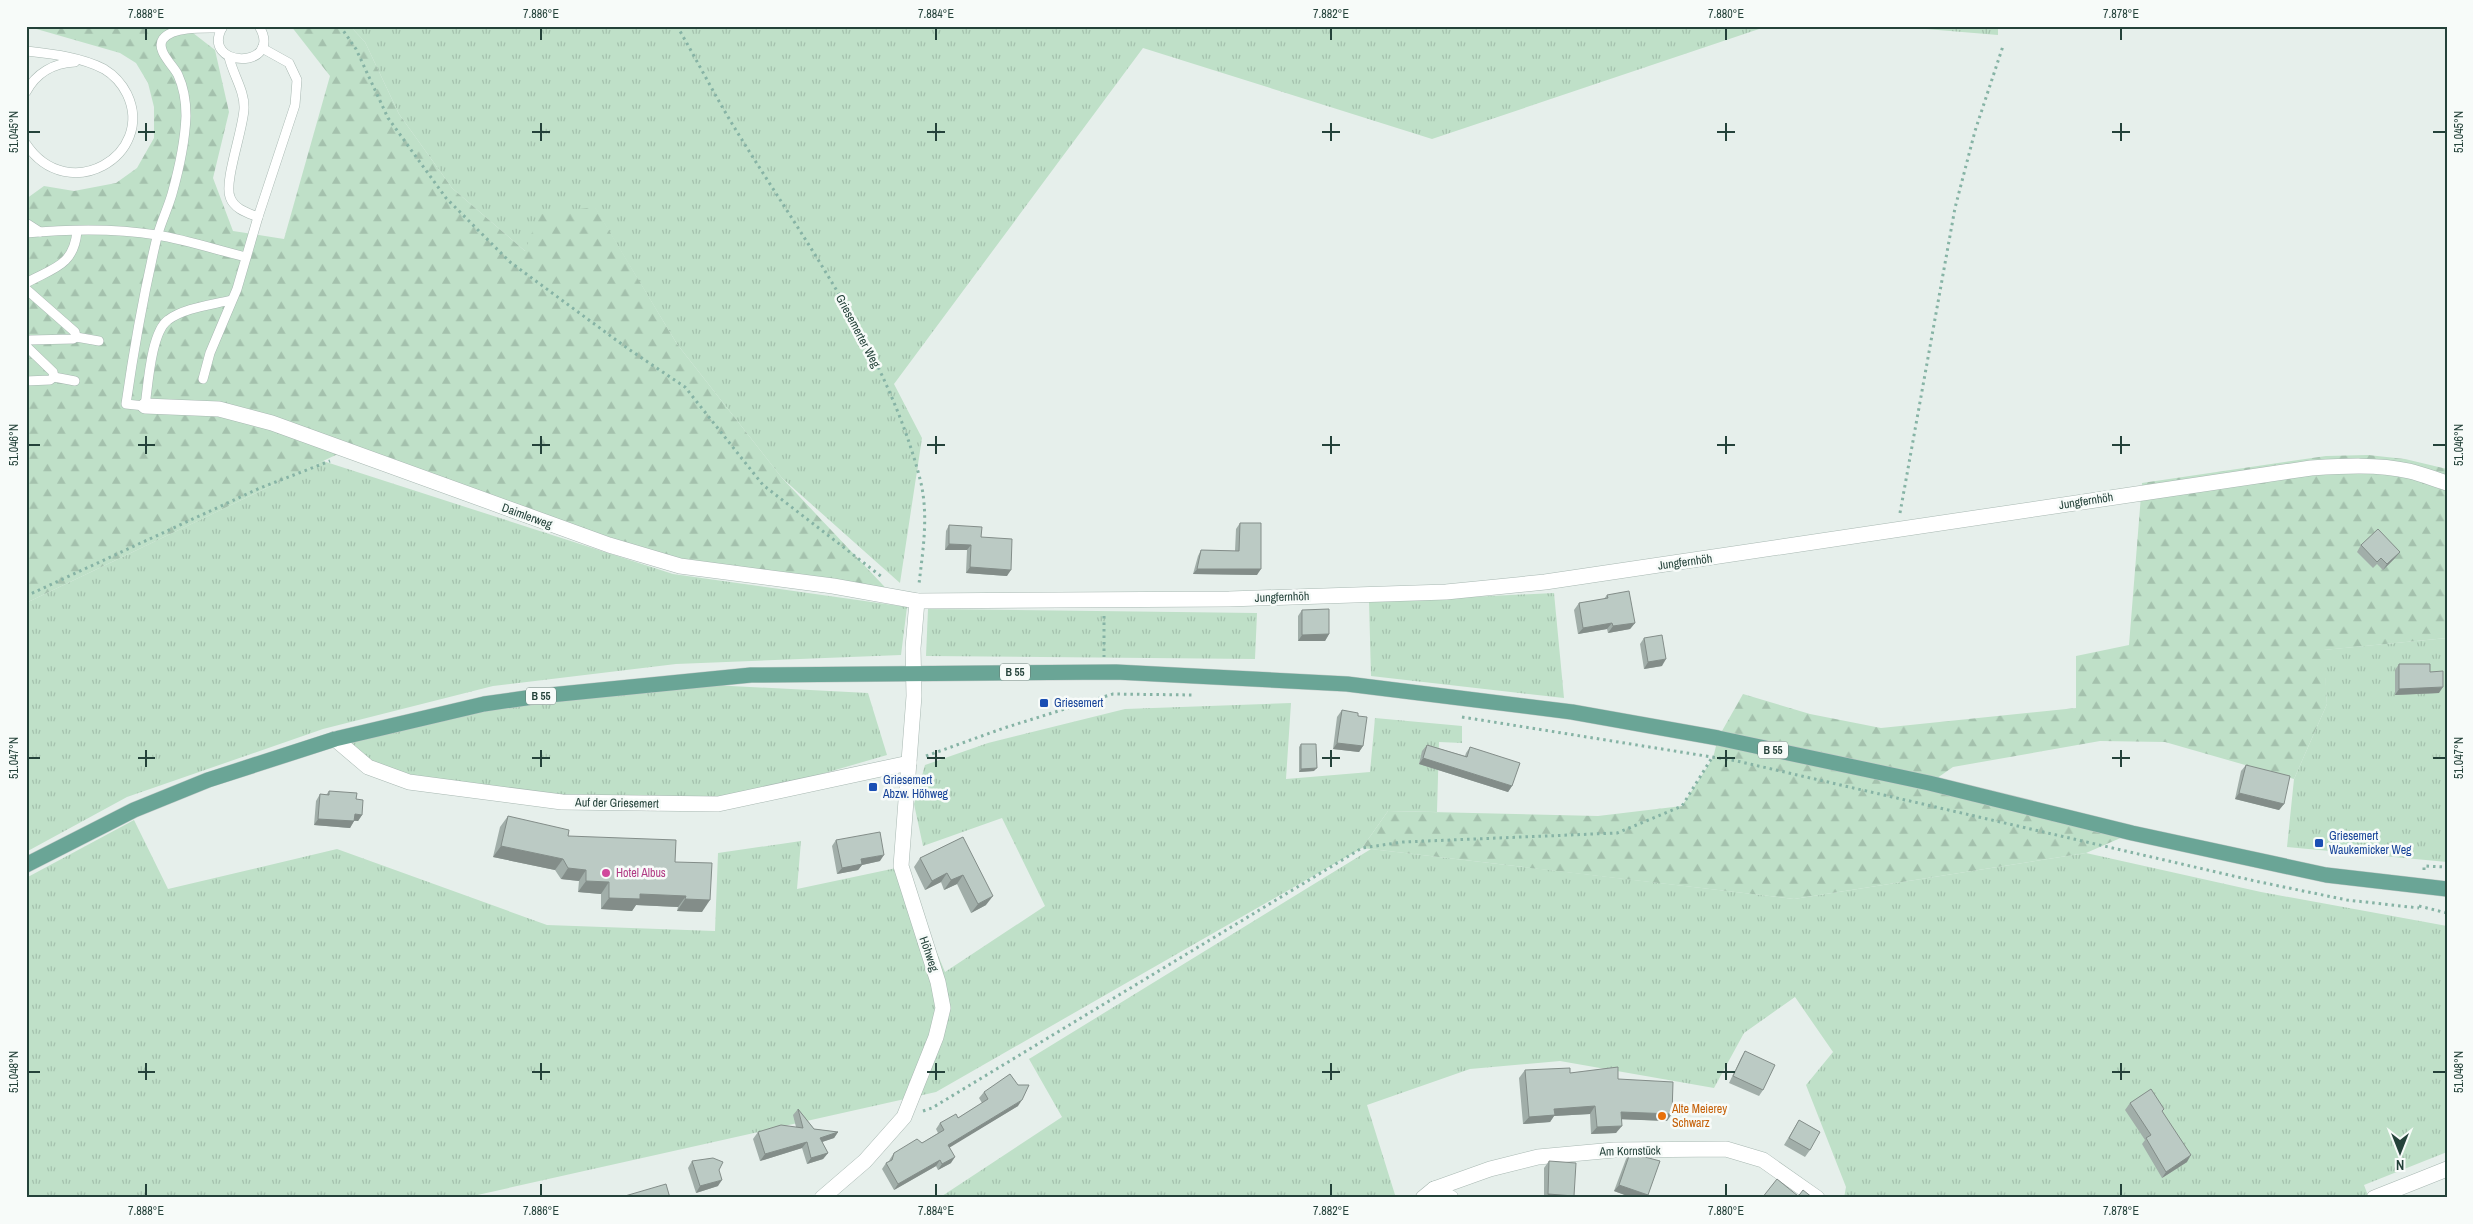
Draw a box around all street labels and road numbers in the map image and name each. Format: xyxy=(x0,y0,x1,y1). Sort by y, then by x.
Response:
street label: Griesemerter Weg xyxy=(832,292,884,371)
street label: Jungfernhöh xyxy=(2058,489,2114,513)
street label: Daimlerweg xyxy=(500,500,555,533)
street label: Jungfernhöh xyxy=(1657,550,1713,574)
street label: Jungfernhöh xyxy=(1254,588,1310,606)
road number: B 55 xyxy=(1000,664,1030,680)
road number: B 55 xyxy=(526,688,556,704)
road number: B 55 xyxy=(1758,742,1788,758)
street label: Auf der Griesemert xyxy=(574,794,659,812)
street label: Höhweg xyxy=(916,934,943,974)
street label: Am Kornstück xyxy=(1598,1142,1661,1160)

